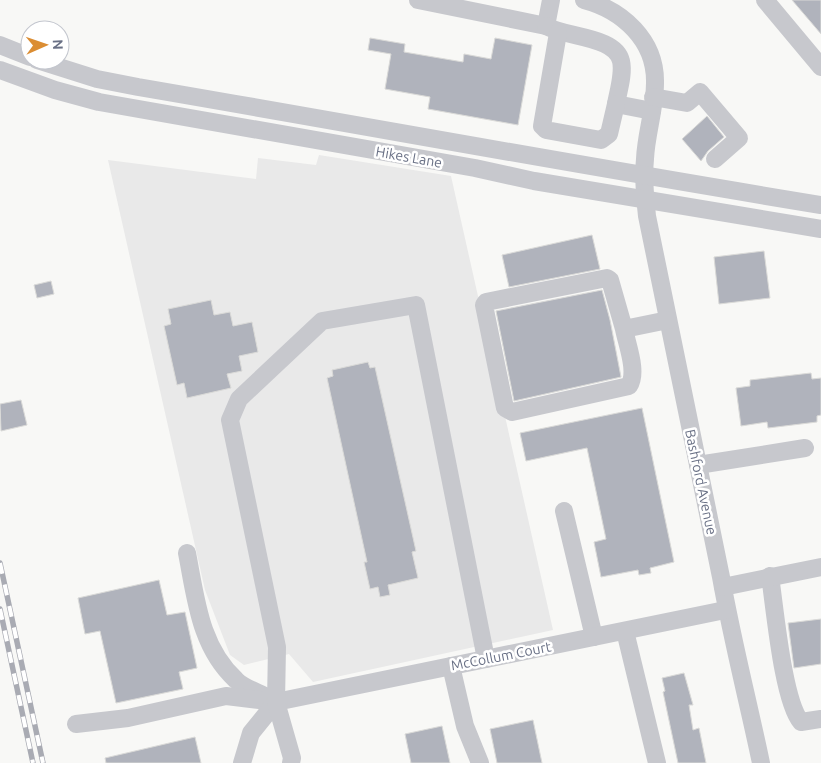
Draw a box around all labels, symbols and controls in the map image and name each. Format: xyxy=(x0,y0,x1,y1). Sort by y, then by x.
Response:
north arrow xyxy=(20,20,70,70)
text: N xyxy=(50,39,66,50)
street label: Hikes Lane xyxy=(375,143,443,171)
street label: Bashford Avenue xyxy=(682,428,720,536)
street label: McCollum Court xyxy=(450,638,553,674)

